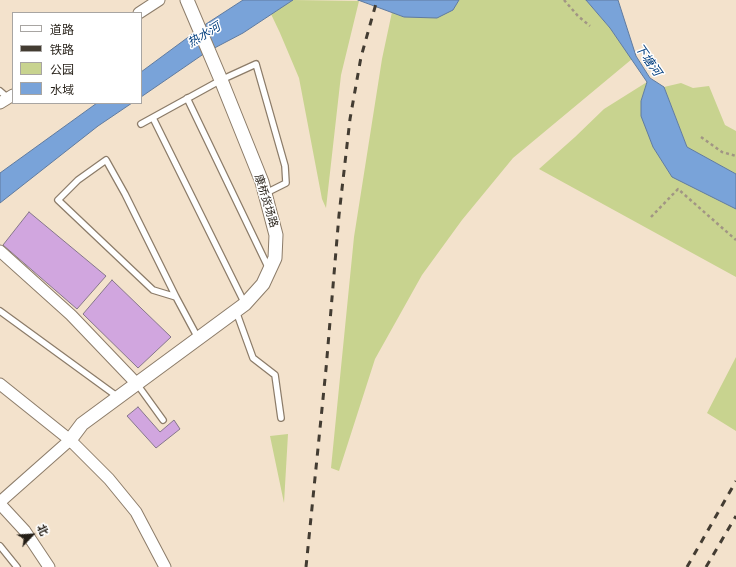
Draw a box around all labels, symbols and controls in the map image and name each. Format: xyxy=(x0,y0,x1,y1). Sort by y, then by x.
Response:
legend xyxy=(12,12,142,104)
water label: 热水河 xyxy=(185,19,223,51)
text: 道路 xyxy=(50,22,74,37)
water label: 下塘河 xyxy=(632,41,664,79)
text: 铁路 xyxy=(50,42,74,57)
text: 公园 xyxy=(50,62,74,77)
text: 水域 xyxy=(50,82,74,97)
street label: 康桥货场路 xyxy=(252,173,280,229)
north arrow xyxy=(12,515,52,555)
text: 北 xyxy=(34,522,52,538)

